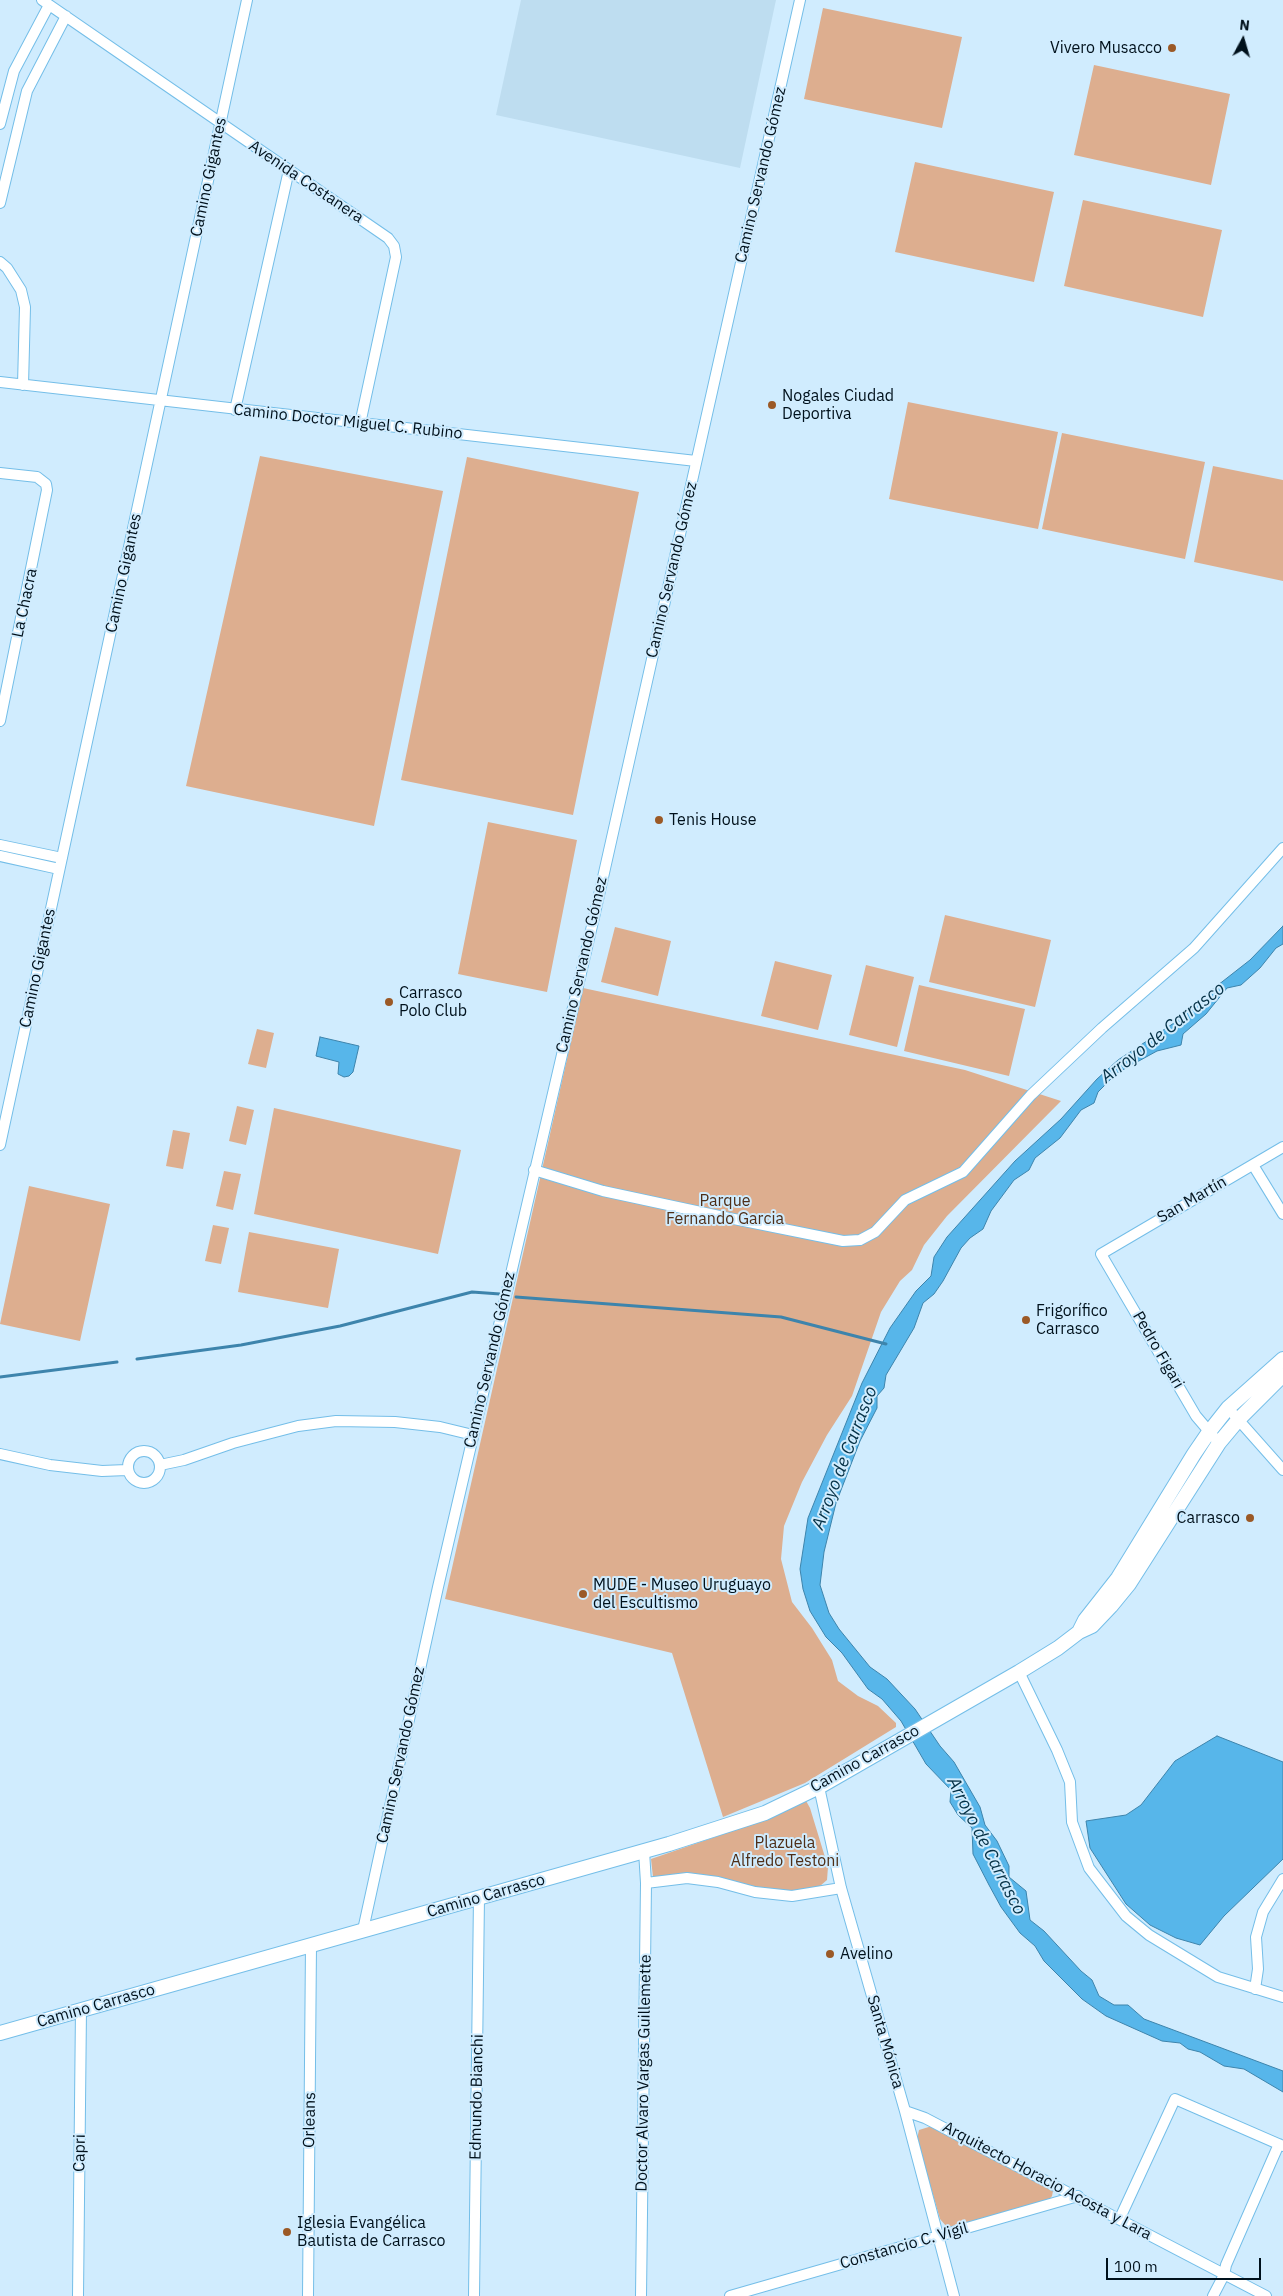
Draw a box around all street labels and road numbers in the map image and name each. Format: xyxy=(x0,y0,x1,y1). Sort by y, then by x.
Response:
street label: Camino Servando Gómez xyxy=(731,85,791,265)
street label: Camino Gigantes xyxy=(187,116,231,238)
street label: Avenida Costanera xyxy=(245,137,367,227)
street label: Camino Doctor Miguel C. Rubino xyxy=(232,400,464,444)
street label: Camino Servando Gómez xyxy=(642,480,702,660)
street label: Camino Gigantes xyxy=(102,512,146,634)
street label: La Chacra xyxy=(8,567,42,639)
street label: Camino Servando Gómez xyxy=(552,875,612,1055)
street label: Camino Gigantes xyxy=(16,907,60,1029)
street label: San Martín xyxy=(1154,1172,1230,1228)
street label: Camino Servando Gómez xyxy=(460,1270,520,1450)
street label: Pedro Figari xyxy=(1128,1308,1188,1392)
street label: Camino Servando Gómez xyxy=(373,1665,429,1845)
street label: Camino Carrasco xyxy=(807,1721,923,1797)
street label: Camino Carrasco xyxy=(425,1870,547,1922)
street label: Doctor Alvaro Vargas Guillemette xyxy=(632,1954,656,2192)
street label: Camino Carrasco xyxy=(35,1980,157,2032)
street label: Santa Mónica xyxy=(862,1993,908,2091)
street label: Edmundo Bianchi xyxy=(466,2034,488,2160)
street label: Orleans xyxy=(300,2092,320,2148)
street label: Arquitecto Horacio Acosta y Lara xyxy=(939,2118,1155,2244)
street label: Capri xyxy=(70,2134,90,2172)
street label: Constancio C. Vigil xyxy=(838,2219,970,2273)

